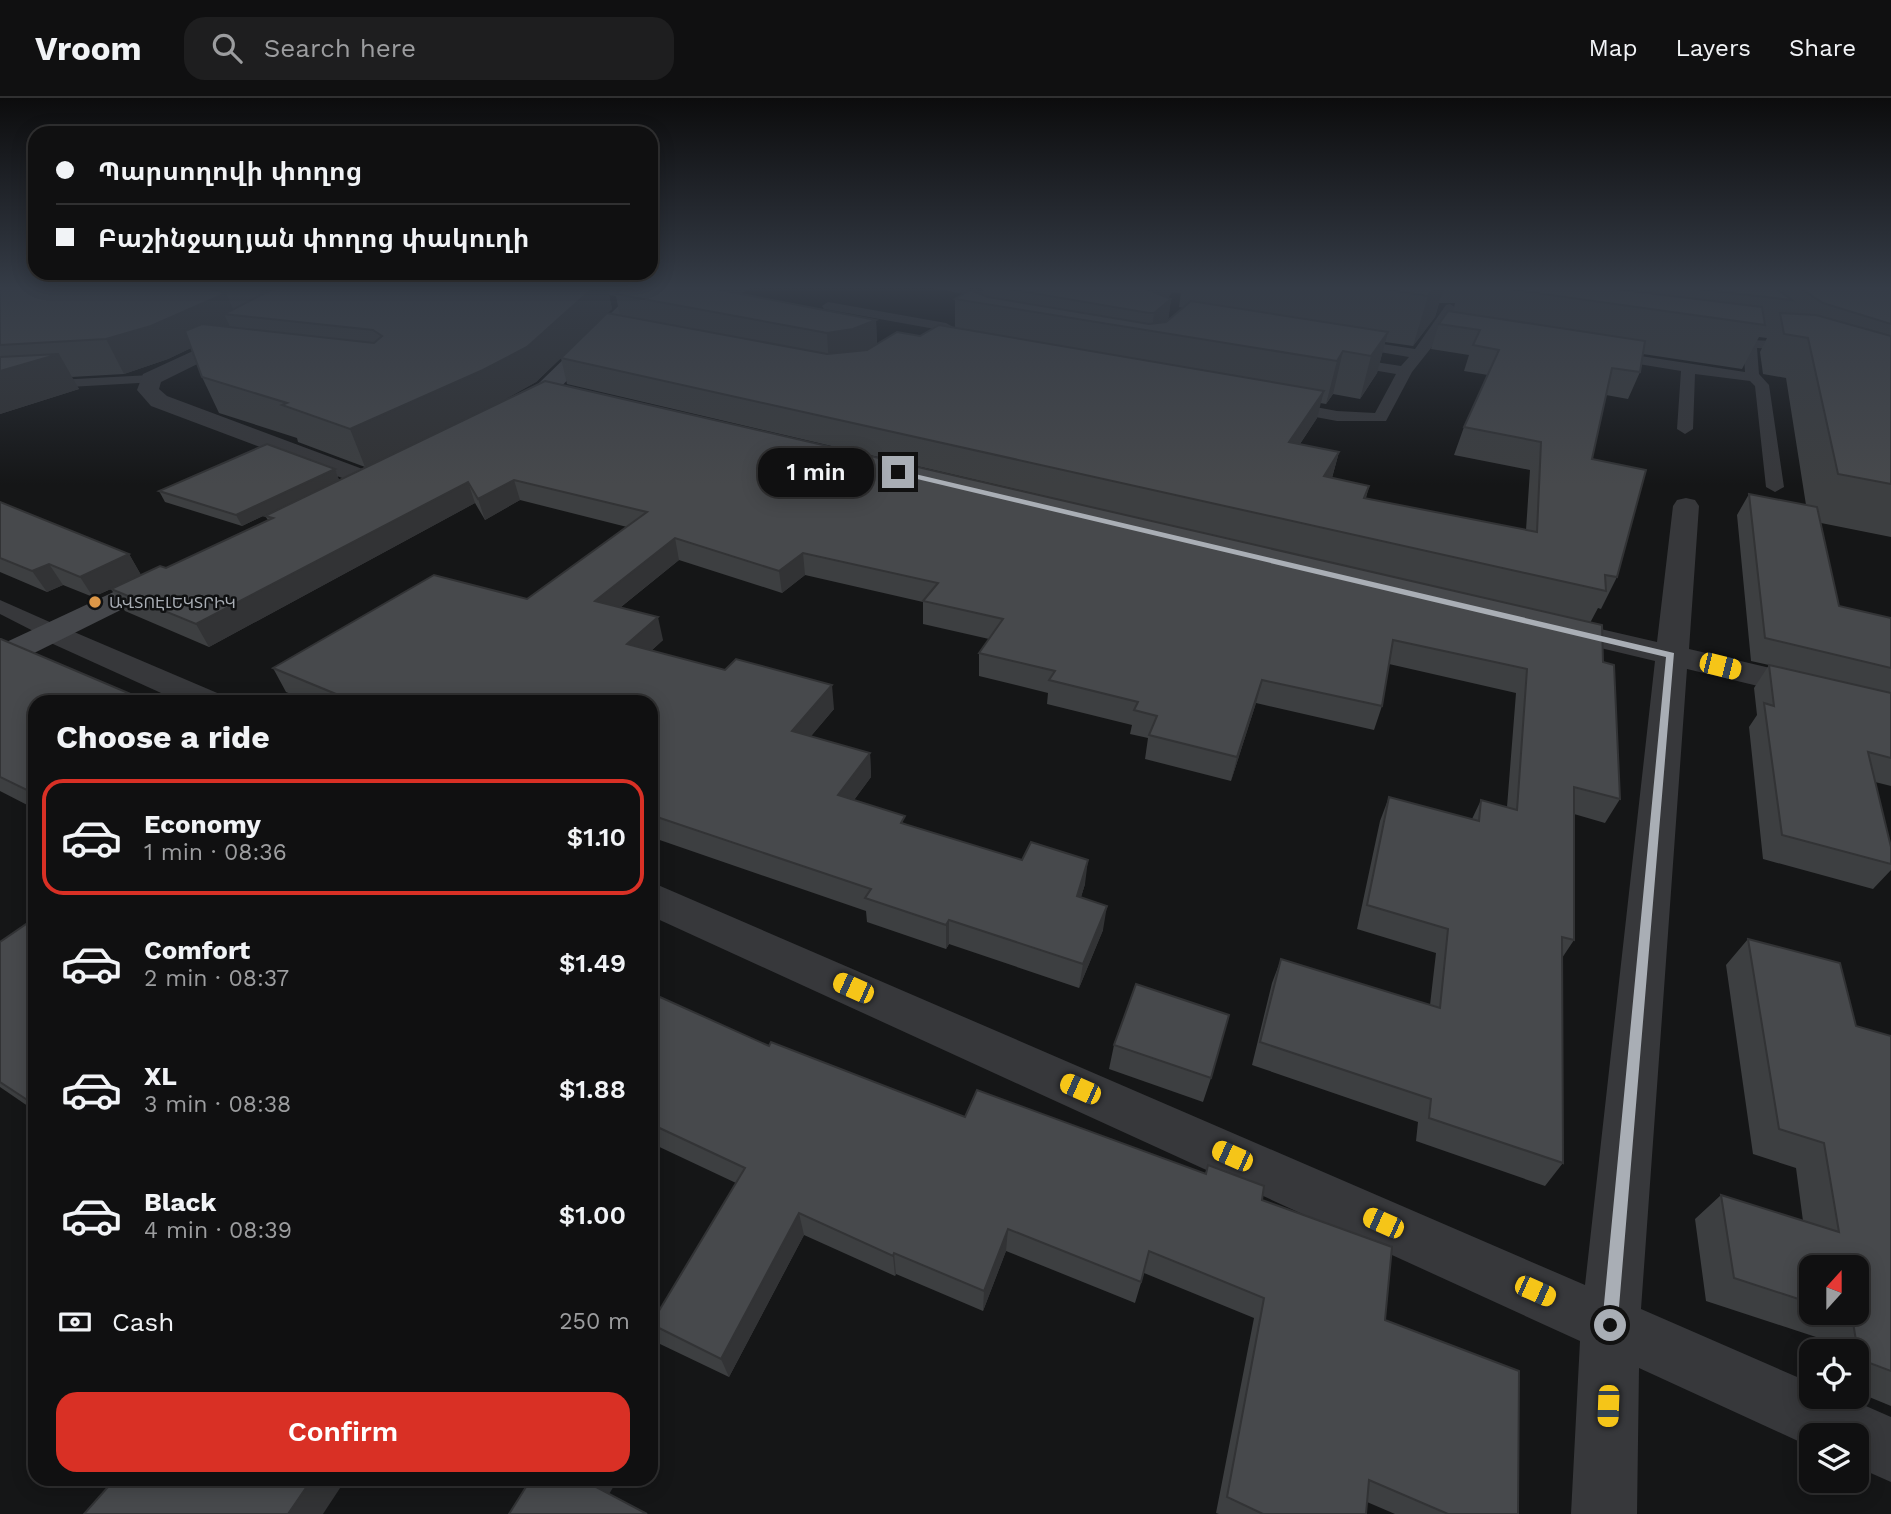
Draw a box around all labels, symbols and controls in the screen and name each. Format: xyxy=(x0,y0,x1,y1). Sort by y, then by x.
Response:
search box xyxy=(184,17,674,80)
text: Vroom xyxy=(35,29,142,68)
icon: search xyxy=(208,29,246,67)
text: Search here xyxy=(264,33,416,63)
text: Map xyxy=(1589,34,1637,62)
text: Layers xyxy=(1675,34,1751,62)
text: Share xyxy=(1789,34,1856,62)
text: Պարսողովի փողոց xyxy=(98,156,362,186)
text: Բաշինջաղյան փողոց փակուղի xyxy=(98,223,530,253)
callout: 1 min xyxy=(758,448,874,496)
route end xyxy=(882,456,914,488)
text: 1 min xyxy=(786,459,846,486)
place label: ԱՎՏՈԷԼԵԿՏՐԻԿ xyxy=(109,593,236,612)
marker: ԱՎՏՈԷԼԵԿՏՐԻԿ xyxy=(87,594,103,610)
car xyxy=(1698,651,1743,681)
text: Choose a ride xyxy=(56,718,270,756)
icon: car xyxy=(60,806,123,869)
text: Economy xyxy=(144,809,261,839)
text: $1.10 xyxy=(567,822,626,852)
text: 1 min · 08:36 xyxy=(144,839,287,866)
icon: car xyxy=(60,932,123,995)
text: Comfort xyxy=(144,935,250,965)
text: $1.49 xyxy=(559,948,626,978)
text: 2 min · 08:37 xyxy=(144,965,289,992)
car xyxy=(830,970,877,1006)
icon: car xyxy=(60,1058,123,1121)
text: XL xyxy=(144,1061,177,1091)
car xyxy=(1057,1071,1104,1107)
text: $1.88 xyxy=(559,1074,626,1104)
text: 3 min · 08:38 xyxy=(144,1091,291,1118)
car xyxy=(1209,1138,1256,1174)
icon: car xyxy=(60,1184,123,1247)
text: Black xyxy=(144,1187,216,1217)
text: $1.00 xyxy=(559,1200,626,1230)
car xyxy=(1360,1205,1407,1241)
text: 4 min · 08:39 xyxy=(144,1217,292,1244)
north arrow xyxy=(1799,1255,1869,1325)
map controls xyxy=(1799,1255,1869,1493)
car xyxy=(1512,1273,1559,1309)
icon: cash xyxy=(56,1303,94,1341)
text: Cash xyxy=(112,1307,174,1337)
text: 250 m xyxy=(559,1308,630,1335)
route start xyxy=(1594,1309,1626,1341)
button: locate xyxy=(1799,1339,1869,1409)
car xyxy=(1597,1385,1620,1427)
button: Confirm xyxy=(56,1392,630,1472)
button: layers xyxy=(1799,1423,1869,1493)

